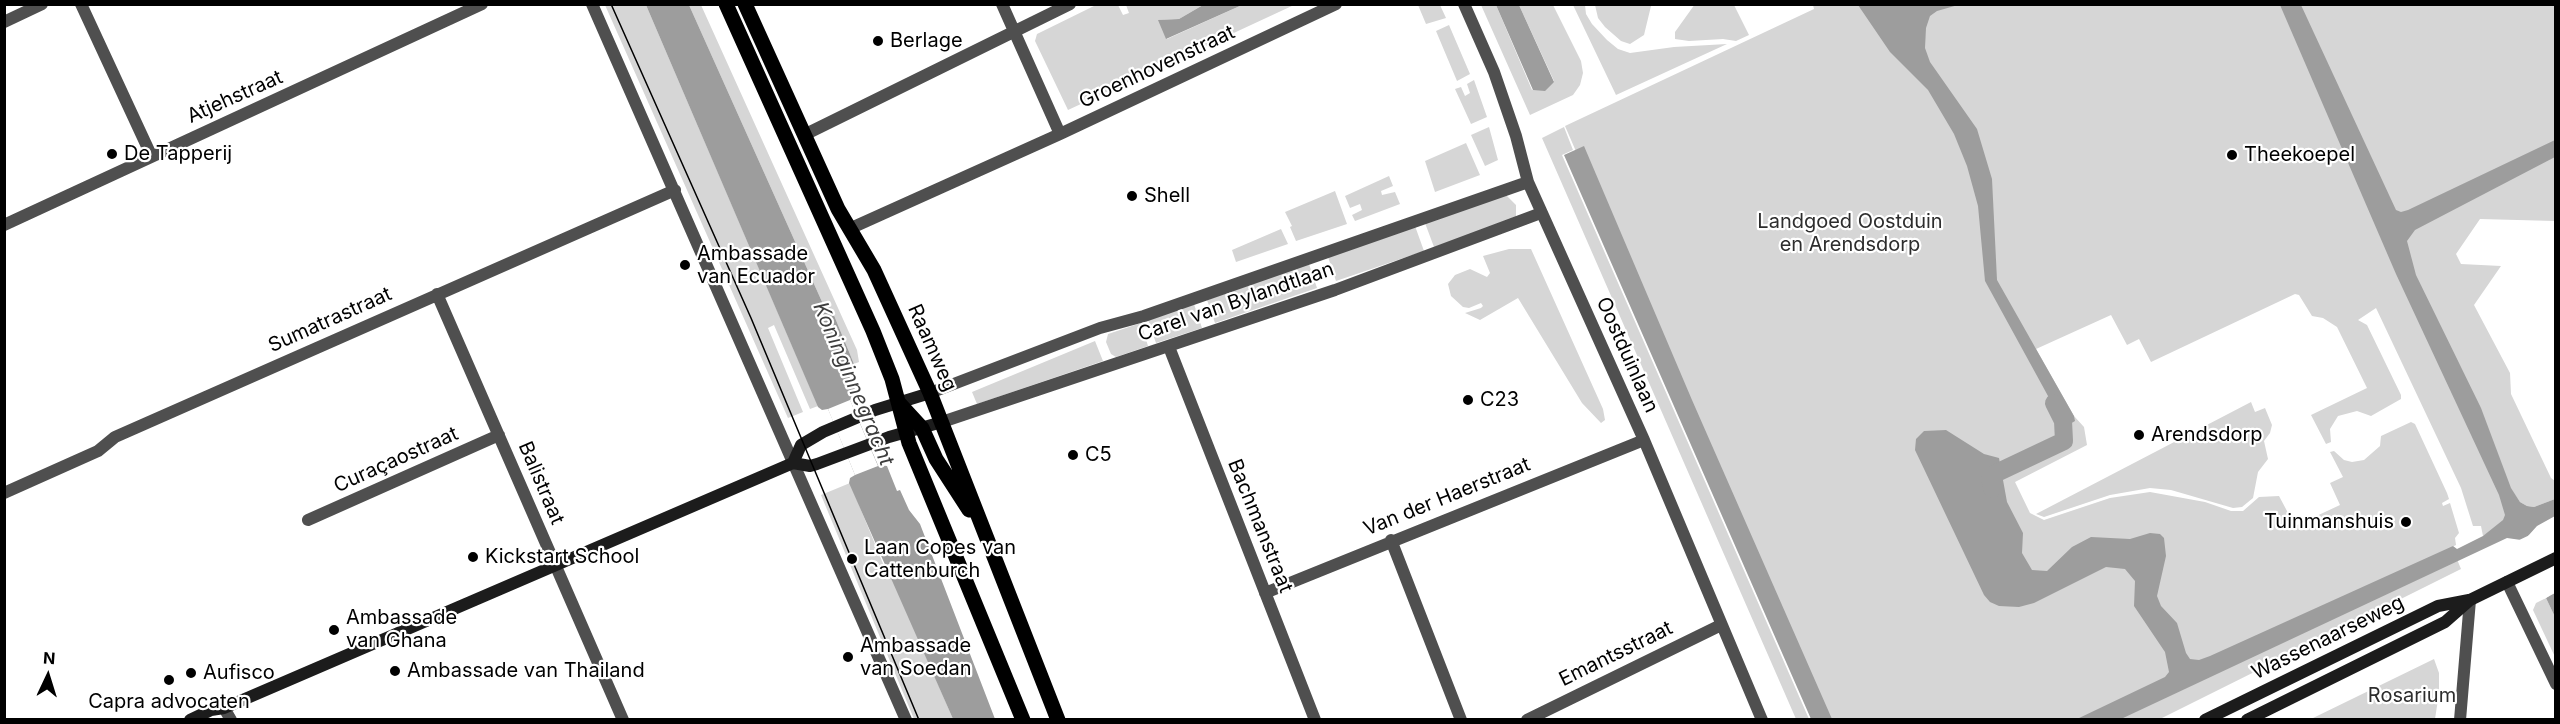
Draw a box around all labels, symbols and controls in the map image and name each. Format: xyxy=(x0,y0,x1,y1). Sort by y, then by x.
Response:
street label: Groenhovenstraat xyxy=(1075,20,1239,114)
place label: Berlage xyxy=(890,29,963,53)
marker: Berlage xyxy=(871,34,885,48)
street label: Atjehstraat xyxy=(183,65,287,129)
place label: De Tapperij xyxy=(124,142,232,166)
place label: Theekoepel xyxy=(2244,143,2355,167)
marker: De Tapperij xyxy=(105,147,119,161)
marker: Theekoepel xyxy=(2225,148,2239,162)
place label: Shell xyxy=(1144,184,1190,208)
marker: Shell xyxy=(1125,189,1139,203)
park label: Landgoed Oostduin en Arendsdorp xyxy=(1757,210,1943,257)
place label: Ambassade van Ecuador xyxy=(697,242,815,289)
street label: Carel van Bylandtlaan xyxy=(1135,257,1337,347)
marker: Ambassade van Ecuador xyxy=(678,258,692,272)
street label: Sumatrastraat xyxy=(265,282,395,358)
street label: Oostduinlaan xyxy=(1591,293,1663,417)
water label: Koninginnegracht xyxy=(807,298,899,470)
street label: Raamweg xyxy=(902,301,962,395)
place label: C23 xyxy=(1480,388,1519,412)
marker: C23 xyxy=(1461,393,1475,407)
street label: Curaçaostraat xyxy=(330,422,462,498)
place label: Arendsdorp xyxy=(2151,423,2263,447)
marker: Arendsdorp xyxy=(2132,428,2146,442)
street label: Balistraat xyxy=(513,438,569,528)
place label: C5 xyxy=(1085,443,1112,467)
marker: C5 xyxy=(1066,448,1080,462)
street label: Van der Haerstraat xyxy=(1360,453,1534,541)
street label: Bachmanstraat xyxy=(1222,456,1298,596)
place label: Tuinmanshuis xyxy=(2264,510,2394,534)
marker: Tuinmanshuis xyxy=(2399,515,2413,529)
place label: Laan Copes van Cattenburch xyxy=(864,536,1016,583)
place label: Kickstart School xyxy=(485,545,639,569)
marker: Kickstart School xyxy=(466,550,480,564)
marker: Laan Copes van Cattenburch xyxy=(845,552,859,566)
street label: Wassenaarseweg xyxy=(2248,591,2408,685)
place label: Ambassade van Ghana xyxy=(346,606,457,653)
street label: Emantsstraat xyxy=(1555,616,1677,692)
marker: Ambassade van Ghana xyxy=(327,623,341,637)
place label: Ambassade van Soedan xyxy=(860,634,972,681)
north arrow xyxy=(18,646,78,706)
text: N xyxy=(42,648,56,668)
marker: Ambassade van Soedan xyxy=(841,650,855,664)
place label: Ambassade van Thailand xyxy=(407,659,645,683)
place label: Aufisco xyxy=(203,661,275,685)
marker: Ambassade van Thailand xyxy=(388,664,402,678)
marker: Aufisco xyxy=(184,666,198,680)
marker: Capra advocaten xyxy=(162,673,176,687)
park label: Rosarium xyxy=(2368,684,2456,708)
place label: Capra advocaten xyxy=(88,690,250,714)

